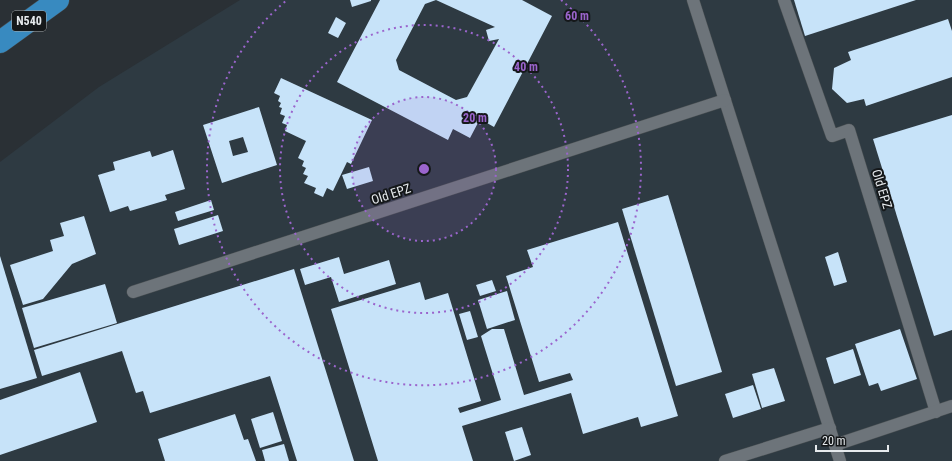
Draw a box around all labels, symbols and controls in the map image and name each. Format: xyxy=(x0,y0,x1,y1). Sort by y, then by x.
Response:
text: 60 m xyxy=(565,9,589,23)
road number: N540 xyxy=(12,11,46,31)
text: 40 m xyxy=(514,60,538,74)
text: 20 m xyxy=(463,111,487,125)
centre of rings xyxy=(417,162,431,176)
street label: Old EPZ xyxy=(869,167,895,211)
street label: Old EPZ xyxy=(369,181,413,207)
scale bar xyxy=(816,427,888,453)
text: 20 m xyxy=(822,434,846,448)

